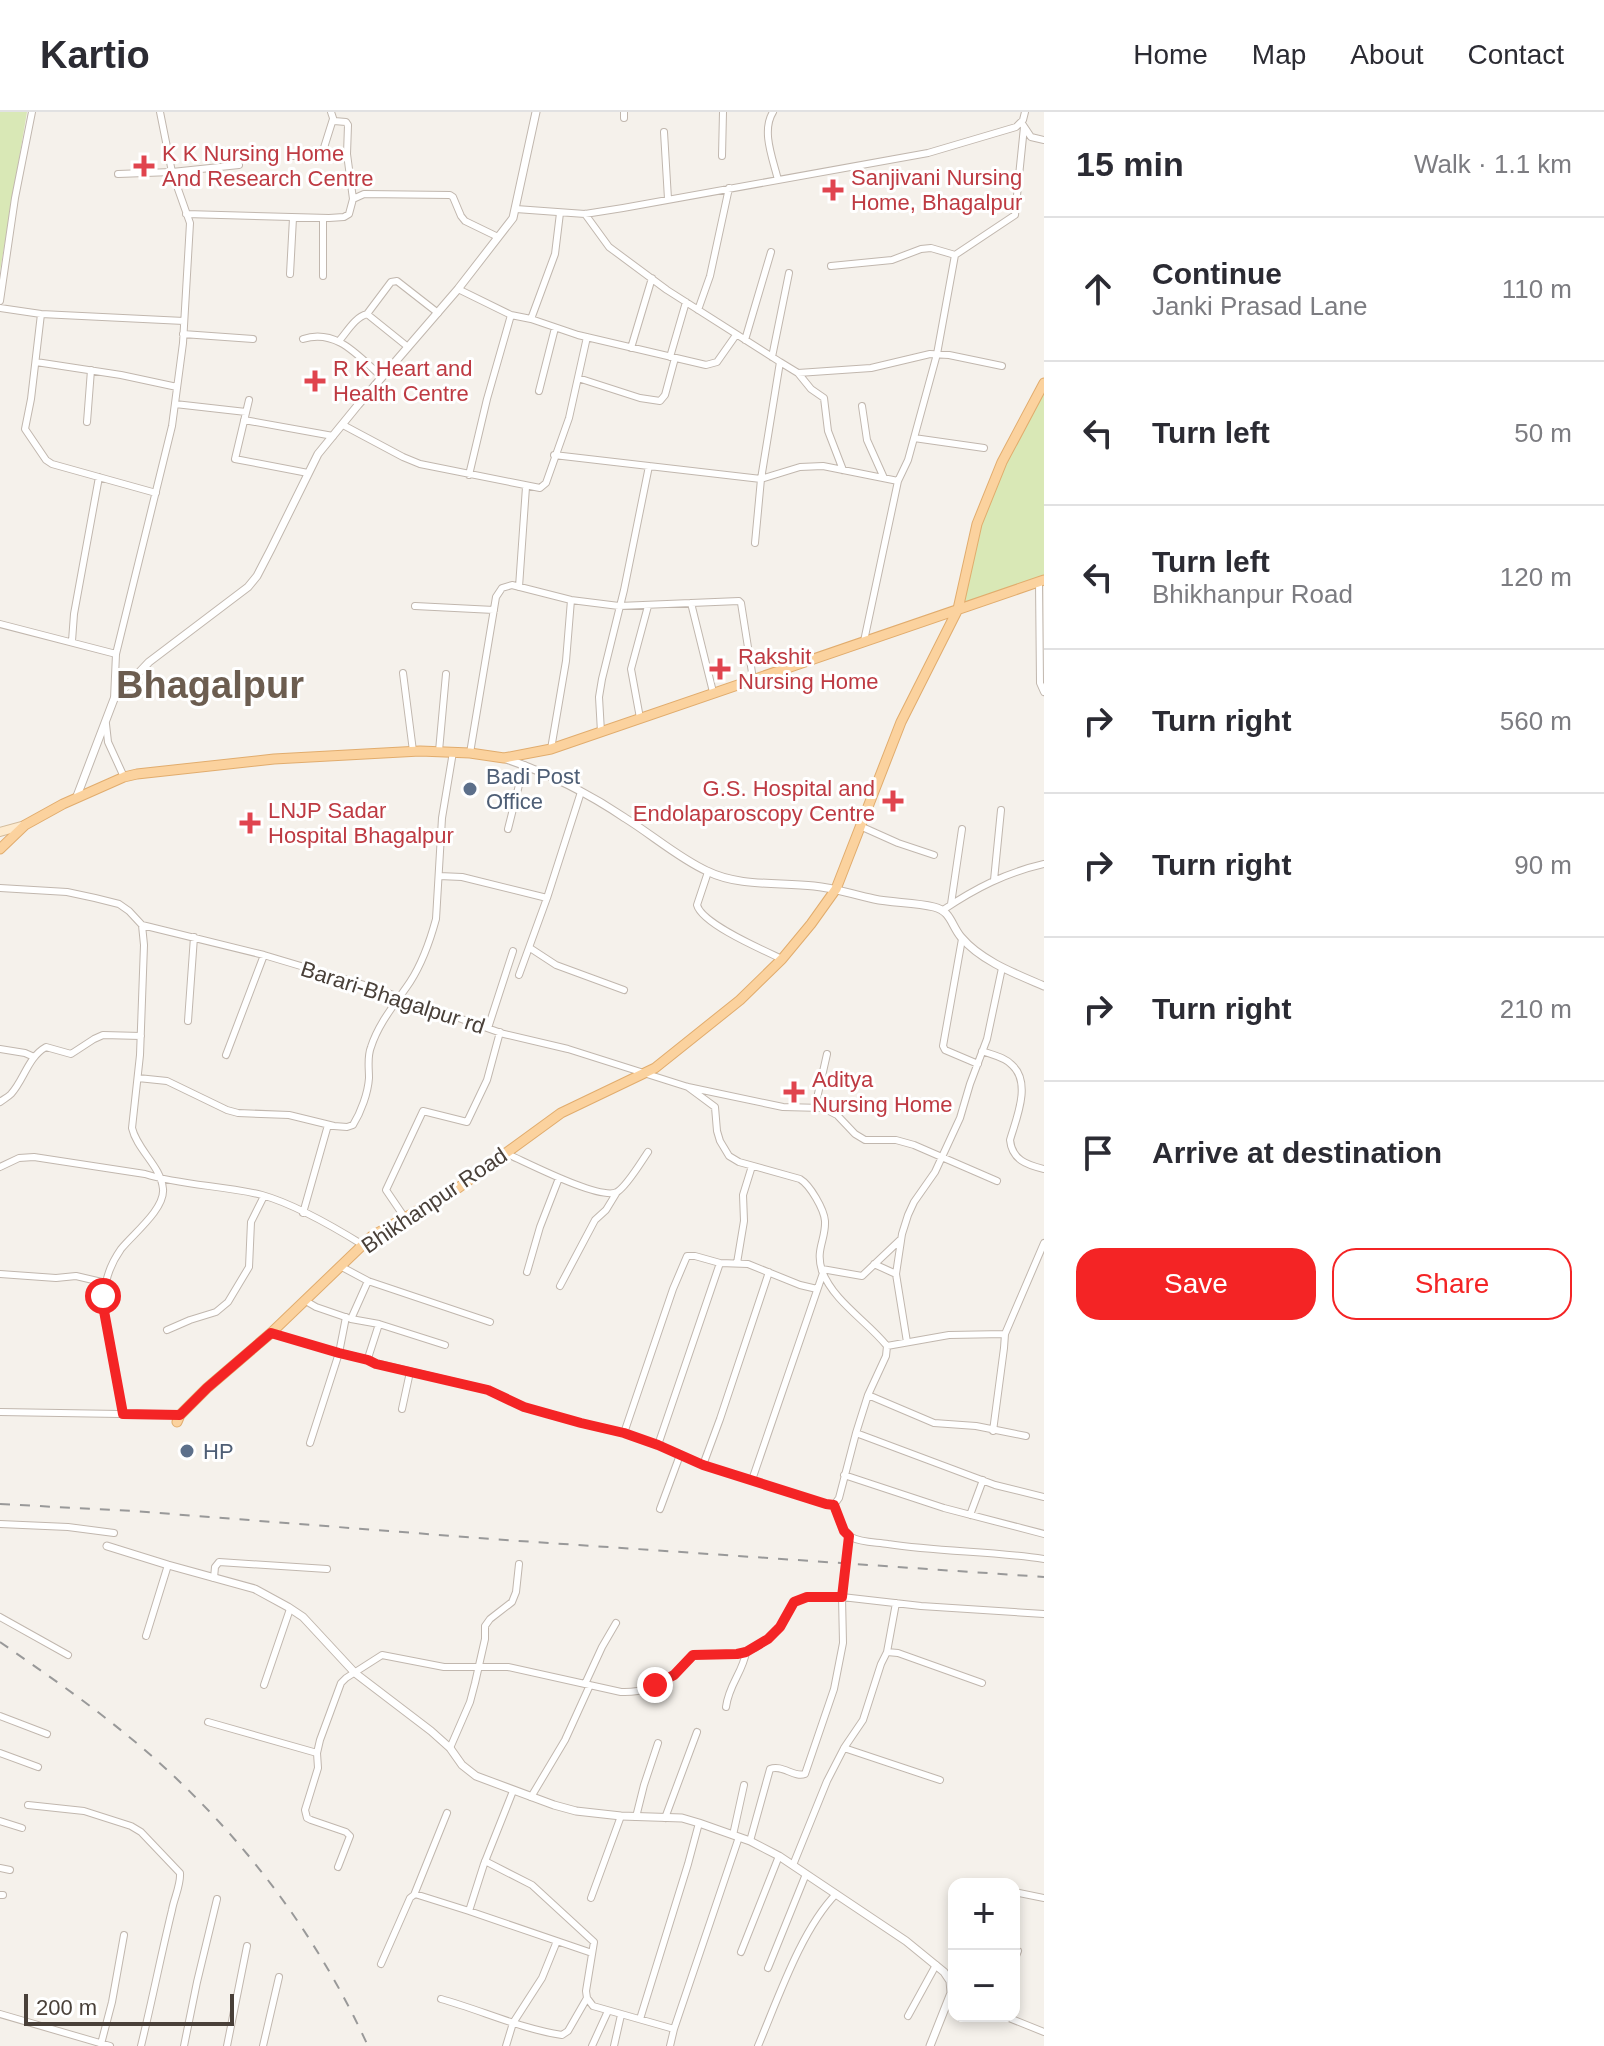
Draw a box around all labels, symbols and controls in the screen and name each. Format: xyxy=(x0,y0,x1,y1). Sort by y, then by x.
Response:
text: Kartio xyxy=(40,34,150,76)
text: Home xyxy=(1133,39,1208,70)
text: Map xyxy=(1252,39,1306,70)
text: About xyxy=(1350,39,1424,70)
text: Contact xyxy=(1468,39,1564,70)
place label: K K Nursing Home And Research Centre xyxy=(162,141,374,191)
text: 15 min xyxy=(1076,145,1184,183)
text: Walk · 1.1 km xyxy=(1414,149,1572,179)
marker: K K Nursing Home And Research Centre xyxy=(133,155,155,177)
place label: Sanjivani Nursing Home, Bhagalpur xyxy=(851,165,1022,215)
marker: Sanjivani Nursing Home, Bhagalpur xyxy=(822,179,844,201)
text: Continue xyxy=(1152,257,1282,290)
icon: ahead xyxy=(1076,267,1120,311)
text: 110 m xyxy=(1502,274,1572,304)
text: Janki Prasad Lane xyxy=(1152,291,1367,321)
place label: R K Heart and Health Centre xyxy=(333,356,472,406)
marker: R K Heart and Health Centre xyxy=(304,370,326,392)
icon: left xyxy=(1076,411,1120,455)
text: Turn left xyxy=(1152,416,1270,449)
text: 50 m xyxy=(1514,418,1572,448)
text: Turn left xyxy=(1152,545,1270,578)
icon: left xyxy=(1076,555,1120,599)
text: 120 m xyxy=(1500,562,1572,592)
text: Bhikhanpur Road xyxy=(1152,579,1353,609)
place label: Rakshit Nursing Home xyxy=(738,644,879,694)
marker: Rakshit Nursing Home xyxy=(709,658,731,680)
district label: Bhagalpur xyxy=(116,664,304,706)
icon: right xyxy=(1076,699,1120,743)
text: Turn right xyxy=(1152,704,1291,737)
text: 560 m xyxy=(1500,706,1572,736)
place label: Badi Post Office xyxy=(486,764,580,814)
place label: G.S. Hospital and Endolaparoscopy Centre xyxy=(633,776,875,826)
marker: Badi Post Office xyxy=(461,780,479,798)
marker: G.S. Hospital and Endolaparoscopy Centre xyxy=(882,790,904,812)
place label: LNJP Sadar Hospital Bhagalpur xyxy=(268,798,454,848)
marker: LNJP Sadar Hospital Bhagalpur xyxy=(239,812,261,834)
icon: right xyxy=(1076,843,1120,887)
text: Turn right xyxy=(1152,848,1291,881)
text: 90 m xyxy=(1514,850,1572,880)
street label: Barari-Bhagalpur rd xyxy=(298,956,488,1039)
icon: right xyxy=(1076,987,1120,1031)
text: Turn right xyxy=(1152,992,1291,1025)
text: 210 m xyxy=(1500,994,1572,1024)
place label: Aditya Nursing Home xyxy=(812,1067,953,1117)
marker: Aditya Nursing Home xyxy=(783,1081,805,1103)
icon: arrive xyxy=(1076,1131,1120,1175)
text: Arrive at destination xyxy=(1152,1136,1442,1169)
street label: Bhikhanpur Road xyxy=(357,1143,512,1258)
button: Save xyxy=(1076,1248,1316,1320)
button: Share xyxy=(1332,1248,1572,1320)
route start xyxy=(85,1278,121,1314)
place label: HP xyxy=(203,1439,234,1464)
marker: HP xyxy=(178,1442,196,1460)
route end xyxy=(637,1667,673,1703)
map controls xyxy=(948,1878,1020,2022)
button: + xyxy=(948,1878,1020,1950)
button: − xyxy=(948,1950,1020,2022)
scale bar xyxy=(24,1990,234,2026)
text: 200 m xyxy=(36,1995,97,2020)

